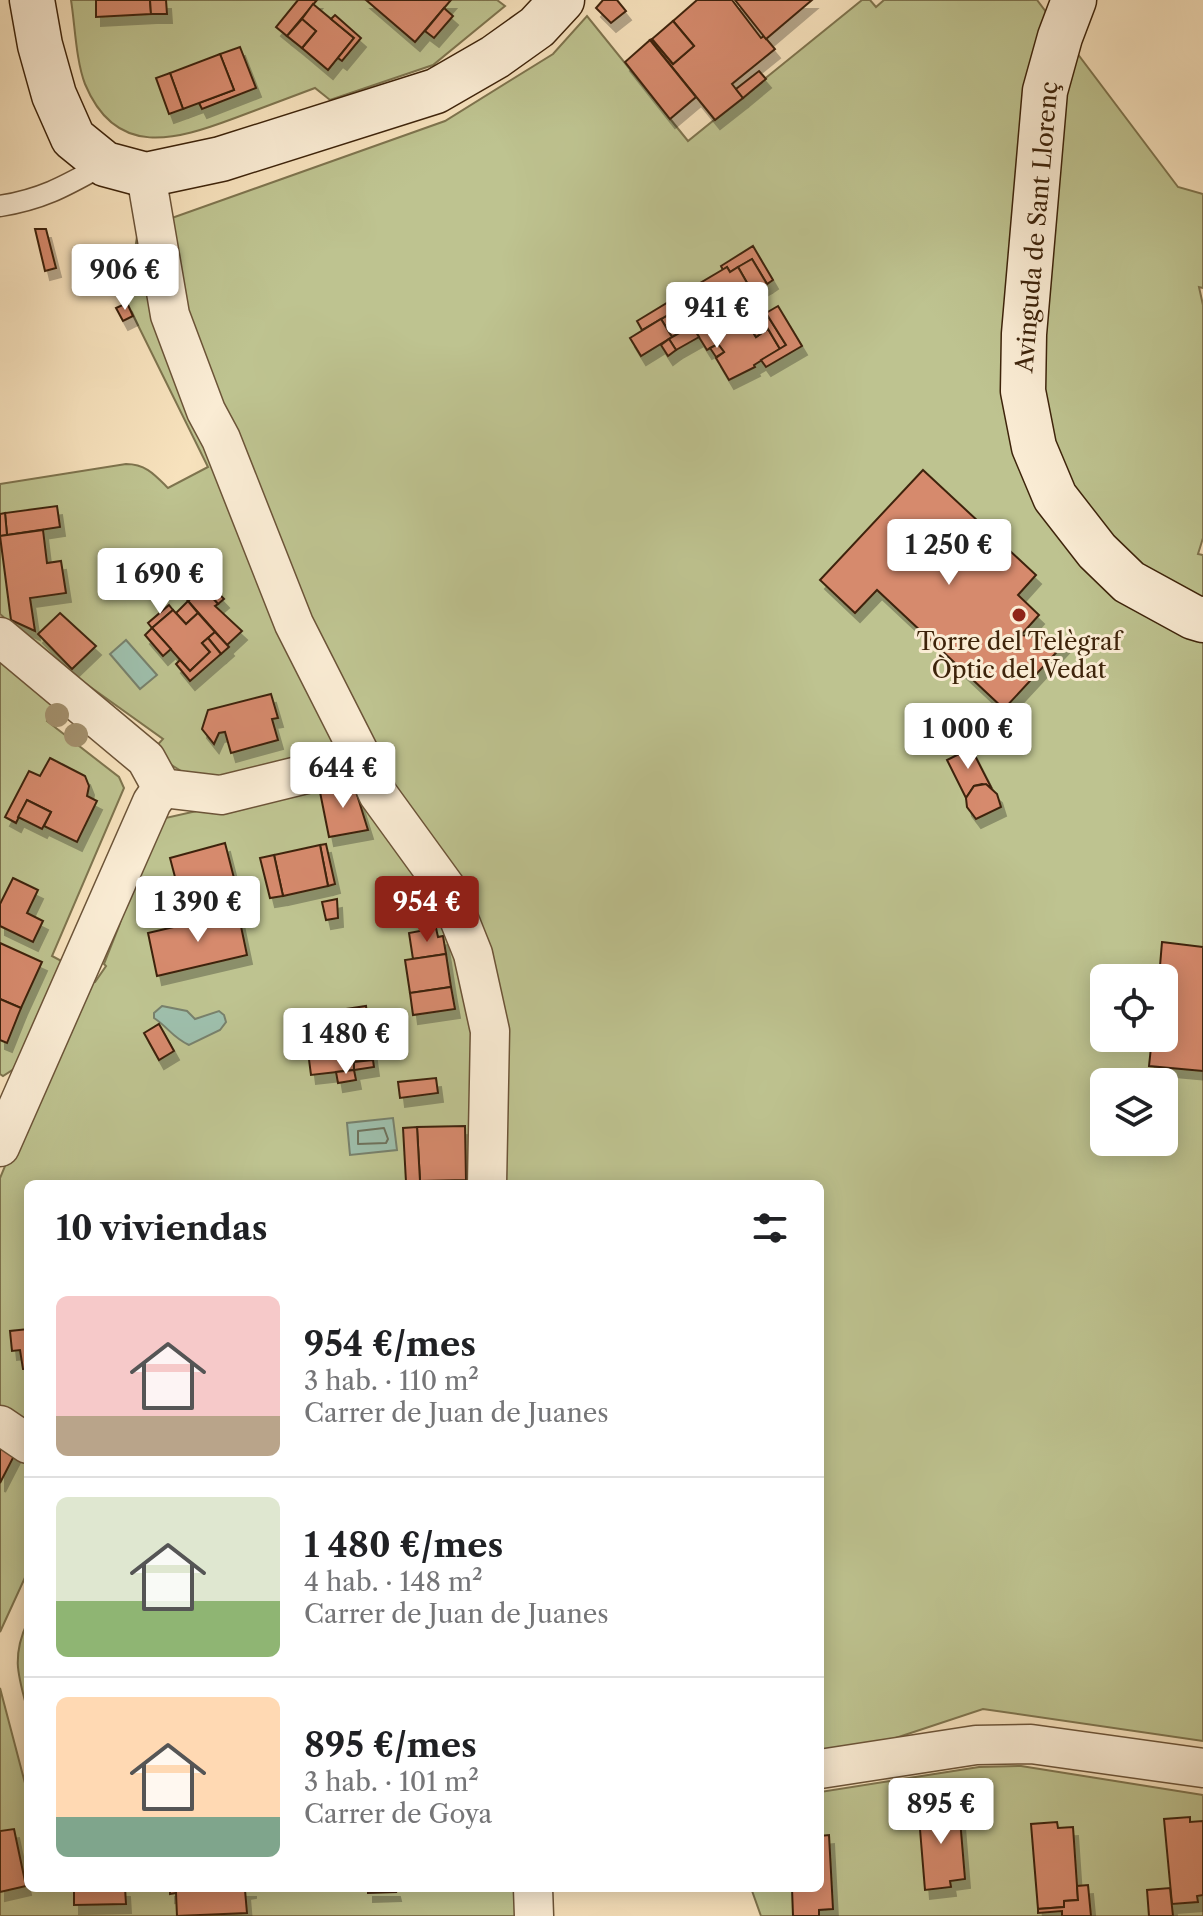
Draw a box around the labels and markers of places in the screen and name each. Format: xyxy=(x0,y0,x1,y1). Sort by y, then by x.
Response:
pin: 906 € xyxy=(69,244,181,312)
pin: 941 € xyxy=(661,282,773,350)
pin: 1 250 € xyxy=(875,519,1023,587)
pin: 1 690 € xyxy=(86,548,234,616)
marker: Torre del Telègraf Òptic del Vedat xyxy=(1010,606,1028,624)
place label: Torre del Telègraf Òptic del Vedat xyxy=(917,627,1124,684)
pin: 1 000 € xyxy=(894,703,1042,771)
pin: 644 € xyxy=(287,742,399,810)
pin: 1 390 € xyxy=(124,876,272,944)
pin: 954 € xyxy=(371,876,483,944)
pin: 1 480 € xyxy=(272,1008,420,1076)
pin: 895 € xyxy=(885,1778,997,1846)

